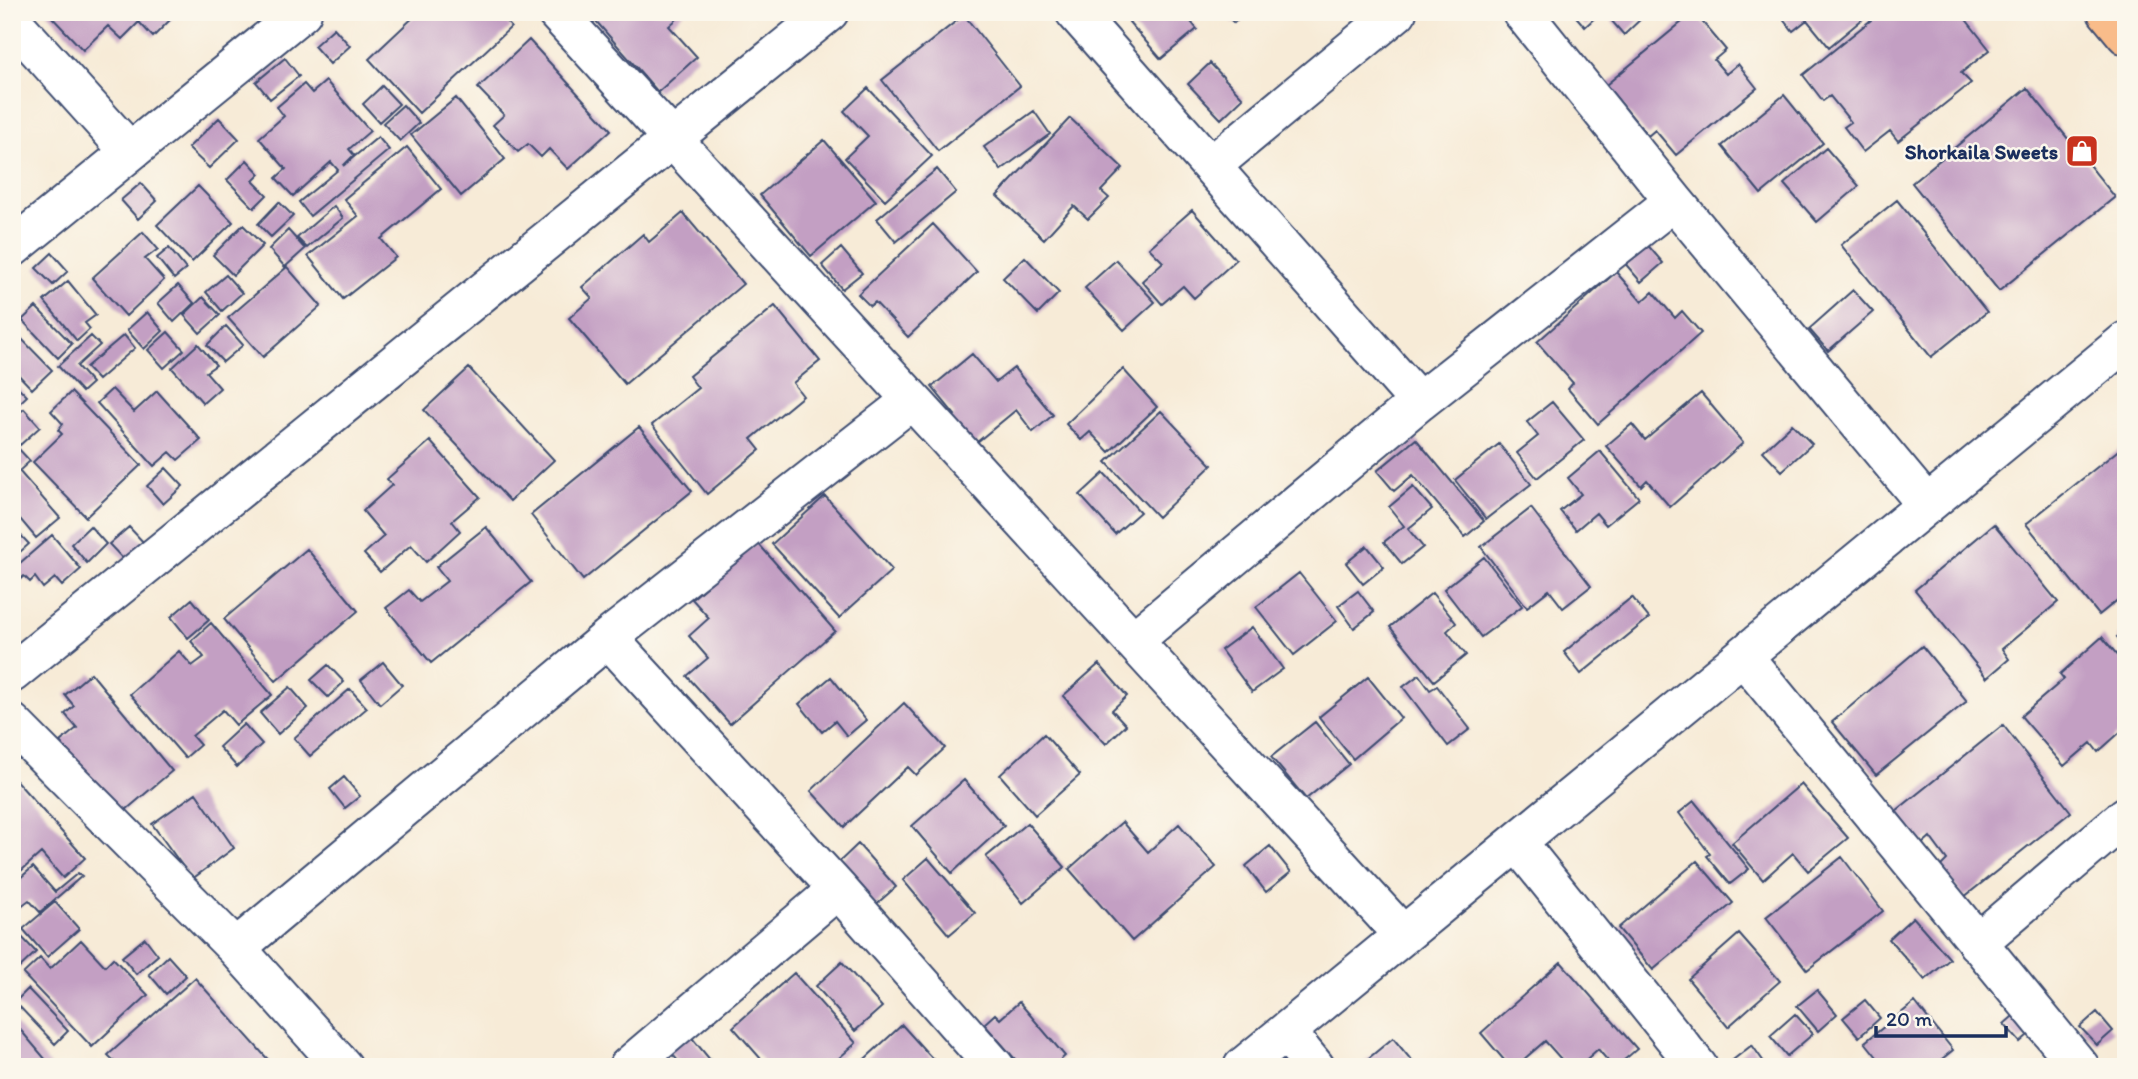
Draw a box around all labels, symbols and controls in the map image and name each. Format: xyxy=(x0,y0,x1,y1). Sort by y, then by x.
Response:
shop icon: Shorkaila Sweets xyxy=(2063,132,2101,170)
place label: Shorkaila Sweets xyxy=(1905,139,2058,164)
scale bar xyxy=(1876,995,2005,1039)
text: 20 m xyxy=(1886,1006,1933,1031)

